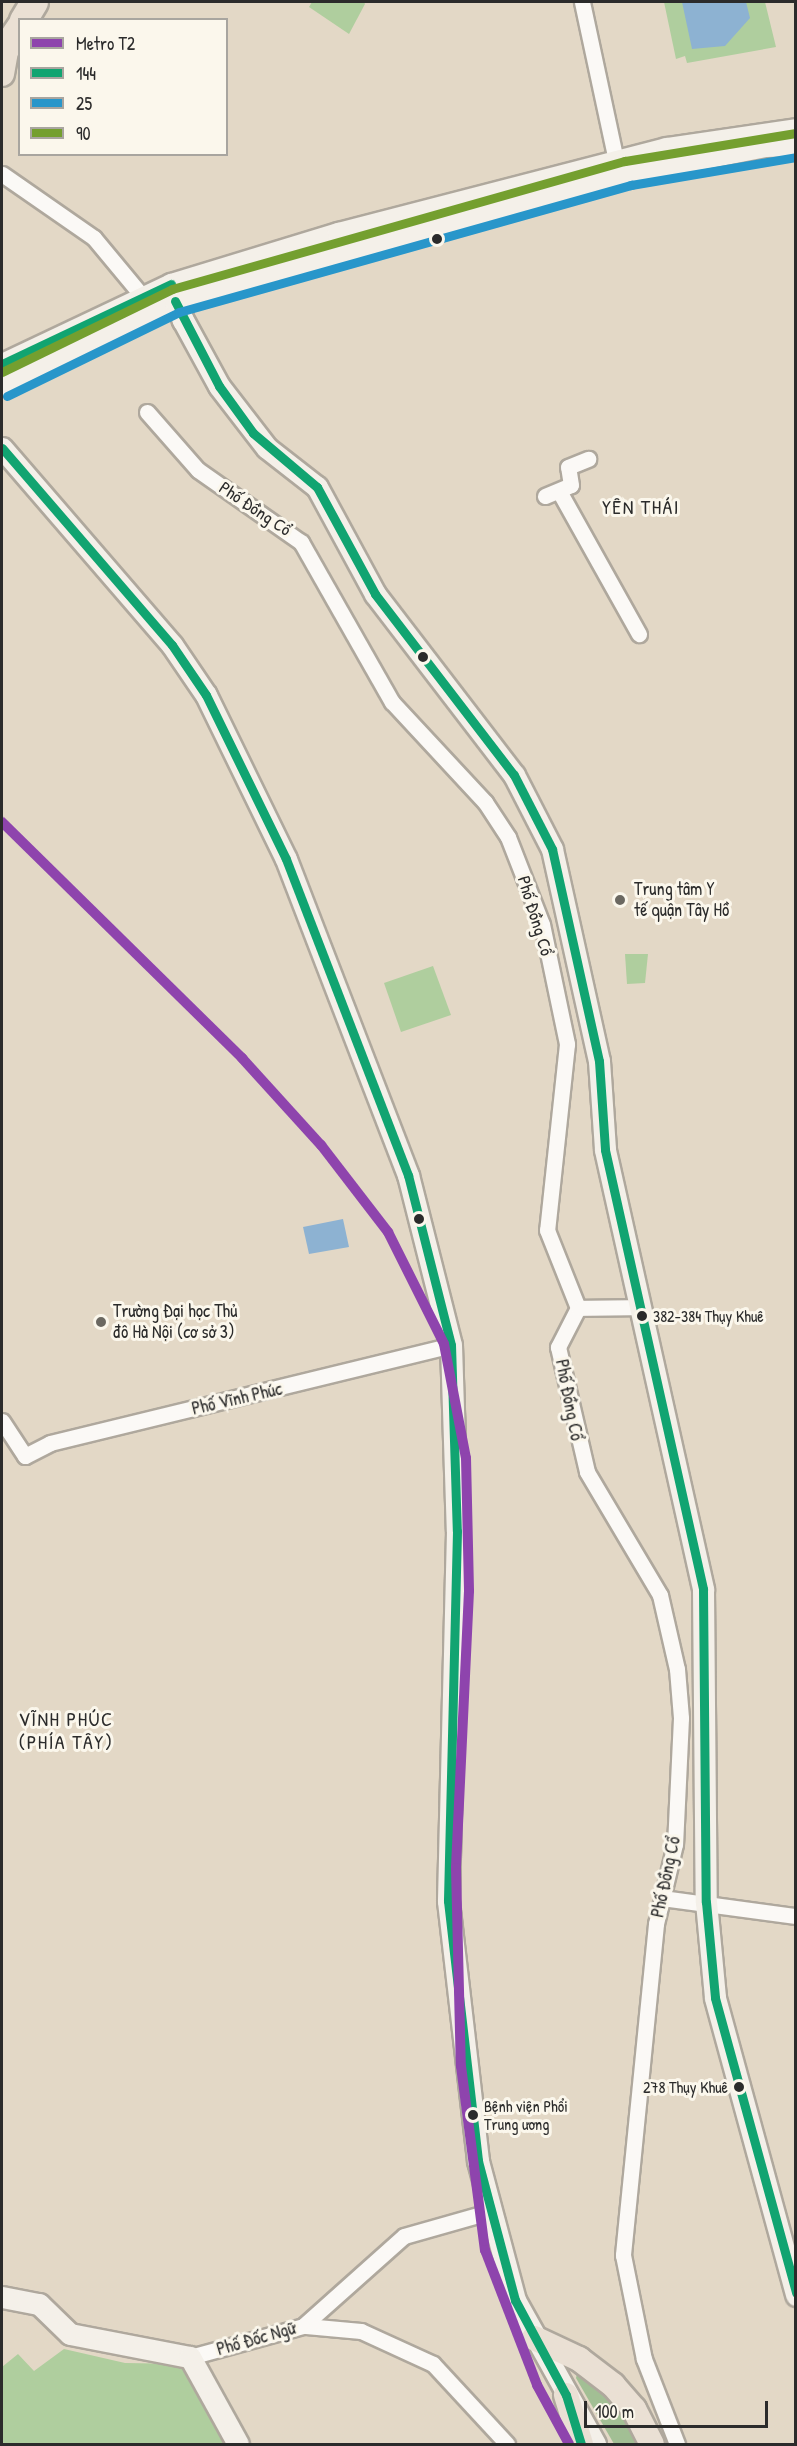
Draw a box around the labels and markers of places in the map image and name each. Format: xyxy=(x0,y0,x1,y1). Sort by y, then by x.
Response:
unlabelled marker xyxy=(431,233,443,245)
unlabelled marker xyxy=(417,651,429,663)
place label: Trung tâm Y tế quận Tây Hồ xyxy=(634,879,729,922)
marker: Trung tâm Y tế quận Tây Hồ xyxy=(611,891,629,909)
unlabelled marker xyxy=(413,1213,425,1225)
place label: Trường Đại học Thủ đô Hà Nội (cơ sở 3) xyxy=(113,1301,237,1344)
place label: 382-384 Thụy Khuê xyxy=(653,1306,764,1326)
marker: 382-384 Thụy Khuê xyxy=(636,1310,648,1322)
marker: Trường Đại học Thủ đô Hà Nội (cơ sở 3) xyxy=(94,1315,108,1329)
place label: 278 Thụy Khuê xyxy=(643,2077,728,2097)
marker: 278 Thụy Khuê xyxy=(733,2081,745,2093)
place label: Bệnh viện Phổi Trung ương xyxy=(484,2096,568,2134)
marker: Bệnh viện Phổi Trung ương xyxy=(467,2109,479,2121)

